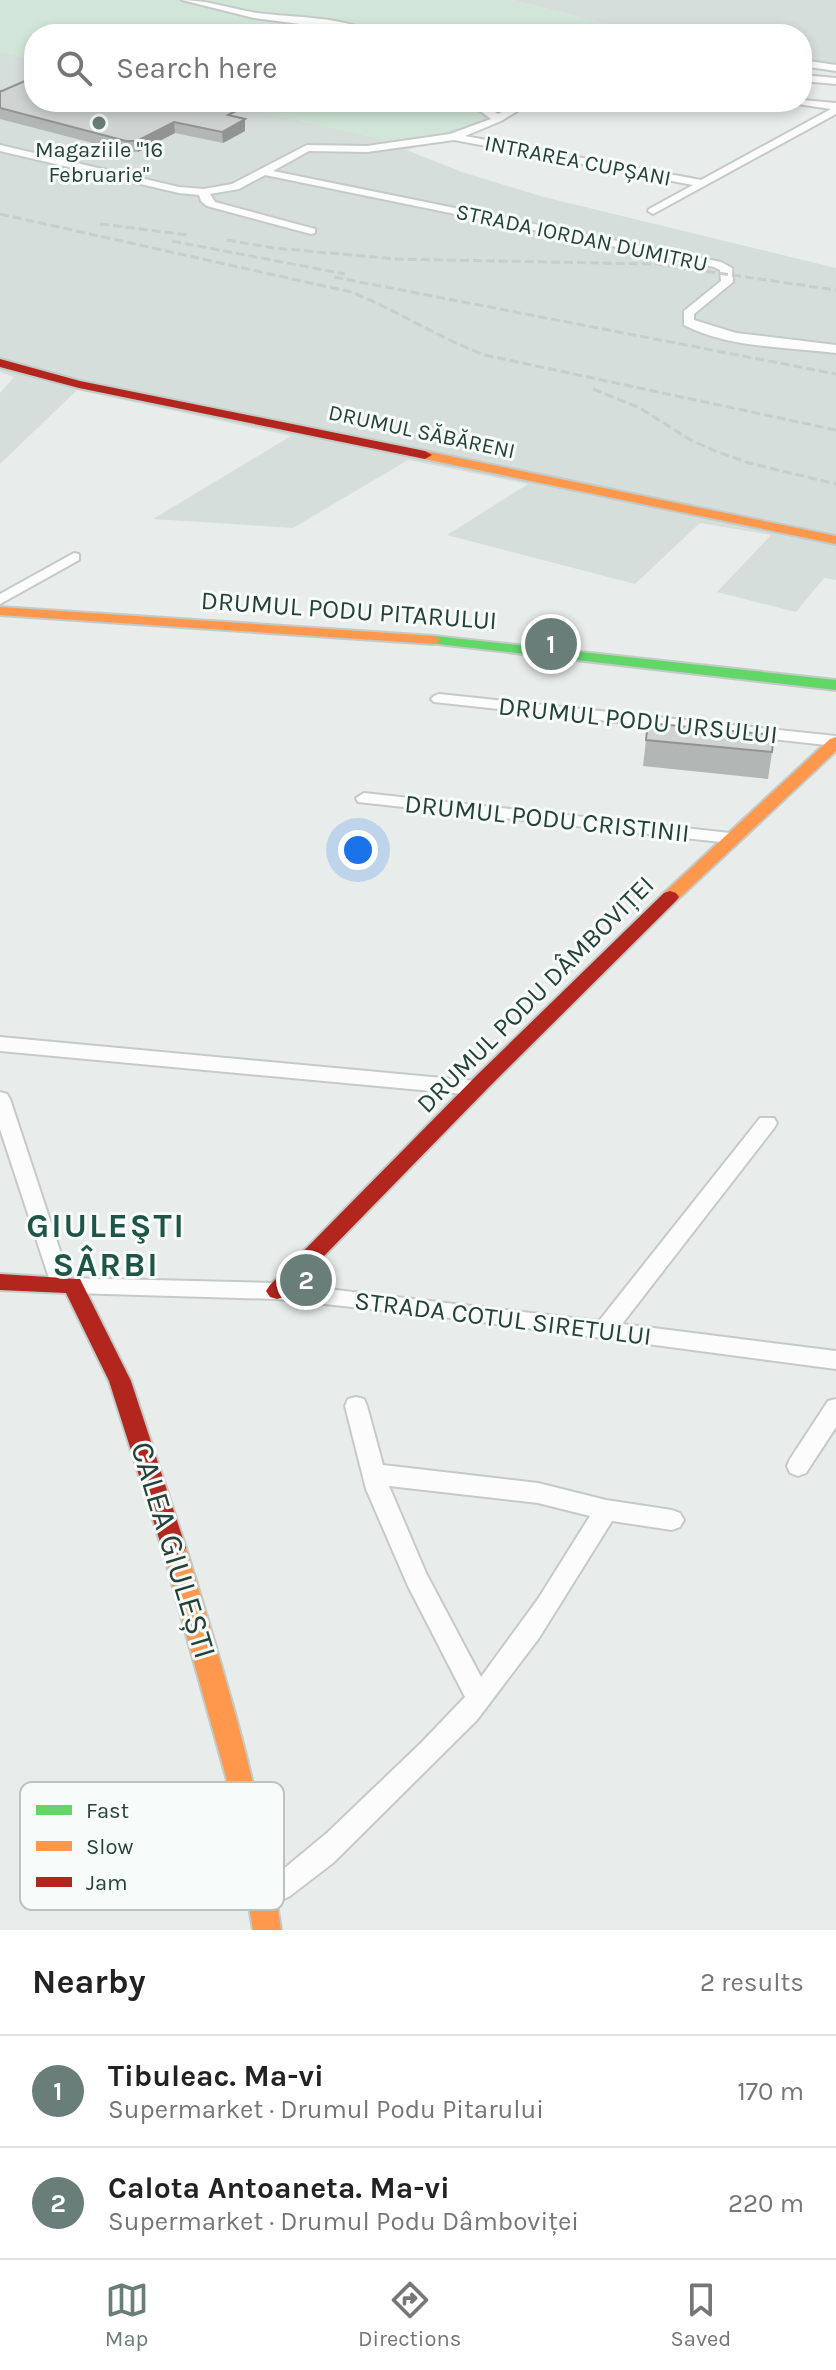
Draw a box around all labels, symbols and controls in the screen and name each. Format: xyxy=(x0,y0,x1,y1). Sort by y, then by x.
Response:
search box xyxy=(24,24,812,112)
icon: search xyxy=(52,46,96,90)
text: Search here xyxy=(116,50,277,86)
marker: Magaziile "16 Februarie" xyxy=(90,114,108,132)
street label: INTRAREA CUPȘANI xyxy=(482,130,673,192)
place label: Magaziile "16 Februarie" xyxy=(35,137,163,188)
street label: STRADA IORDAN DUMITRU xyxy=(454,199,710,277)
street label: DRUMUL SĂBĂRENI xyxy=(326,399,518,464)
street label: DRUMUL PODU PITARULUI xyxy=(200,585,498,636)
pin: 1 xyxy=(525,614,577,674)
street label: DRUMUL PODU URSULUI xyxy=(497,690,779,751)
street label: DRUMUL PODU CRISTINII xyxy=(403,788,691,849)
your location xyxy=(338,830,378,870)
street label: DRUMUL PODU DÂMBOVIȚEI xyxy=(410,869,660,1119)
district label: GIULEŞTI SÂRBI xyxy=(26,1206,186,1285)
pin: 2 xyxy=(280,1250,332,1310)
street label: STRADA COTUL SIRETULUI xyxy=(353,1285,653,1352)
street label: CALEA GIULEȘTI xyxy=(123,1437,224,1663)
legend xyxy=(20,1782,284,1910)
text: Fast xyxy=(86,1798,129,1824)
text: Slow xyxy=(86,1834,133,1860)
text: Jam xyxy=(86,1870,128,1896)
text: Nearby xyxy=(32,1962,146,2002)
text: 2 results xyxy=(700,1967,804,1998)
text: Tibuleac. Ma-vi xyxy=(108,2058,324,2094)
text: 1 xyxy=(53,2076,63,2107)
text: 170 m xyxy=(737,2076,804,2107)
text: Supermarket · Drumul Podu Pitarului xyxy=(108,2094,544,2125)
text: Calota Antoaneta. Ma-vi xyxy=(108,2170,450,2206)
text: 2 xyxy=(50,2188,66,2219)
text: 220 m xyxy=(728,2188,804,2219)
text: Supermarket · Drumul Podu Dâmboviței xyxy=(108,2206,579,2237)
tab: Map xyxy=(105,2278,149,2352)
tab: Directions xyxy=(358,2278,461,2352)
tab: Saved xyxy=(671,2278,731,2352)

